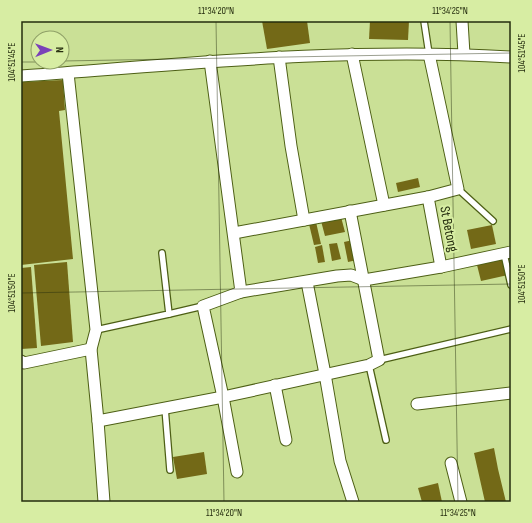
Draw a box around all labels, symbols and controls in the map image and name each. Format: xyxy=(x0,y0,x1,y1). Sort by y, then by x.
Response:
text: 11°34'20"N xyxy=(198,5,234,17)
text: 11°34'25"N xyxy=(432,5,468,17)
north arrow xyxy=(30,30,70,70)
text: 104°51'45"E xyxy=(516,34,528,72)
text: 104°51'45"E xyxy=(6,43,18,81)
text: N xyxy=(53,47,66,53)
street label: St Betong xyxy=(436,205,462,254)
text: 104°51'50"E xyxy=(516,264,528,304)
text: 104°51'50"E xyxy=(6,273,18,313)
text: 11°34'20"N xyxy=(206,507,242,519)
text: 11°34'25"N xyxy=(440,507,476,519)

